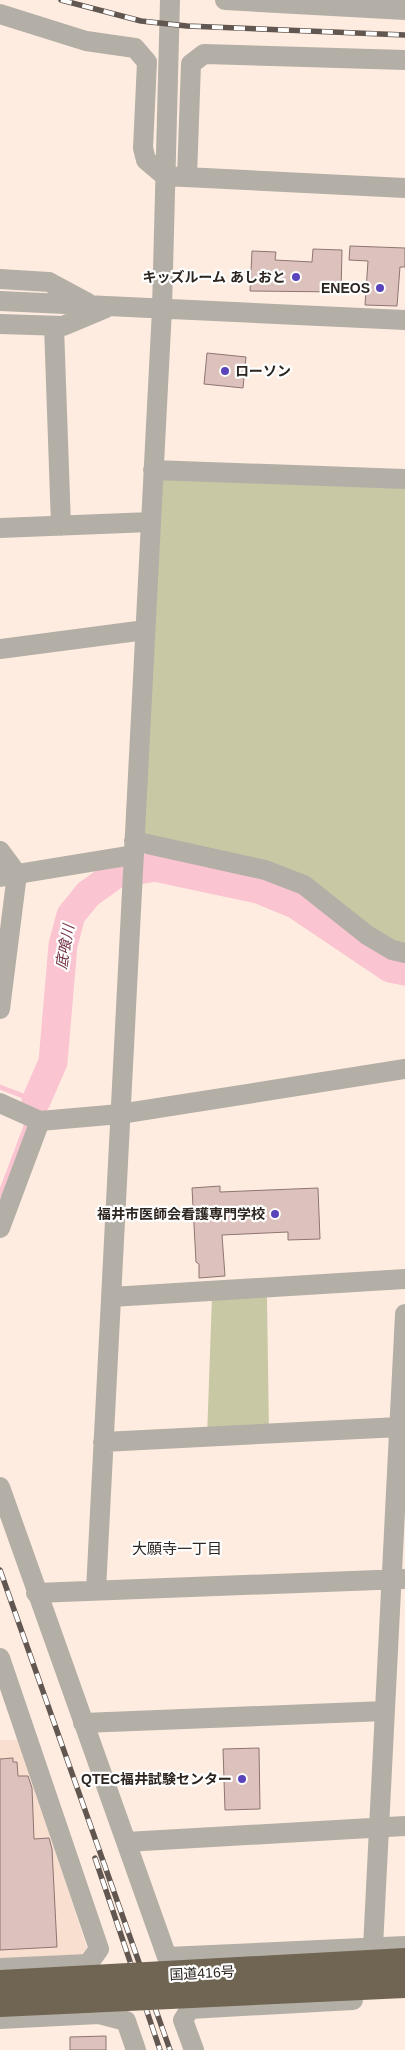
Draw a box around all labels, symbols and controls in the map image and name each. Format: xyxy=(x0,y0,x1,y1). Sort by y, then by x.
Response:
place label: キッズルーム あしおと xyxy=(143,269,286,285)
marker: キッズルーム あしおと xyxy=(290,271,302,283)
place label: ENEOS xyxy=(321,280,370,296)
marker: ENEOS xyxy=(374,282,386,294)
place label: ローソン xyxy=(235,363,291,379)
marker: ローソン xyxy=(219,365,231,377)
water label: 底喰川 xyxy=(52,921,77,971)
place label: 福井市医師会看護専門学校 xyxy=(97,1206,265,1222)
marker: 福井市医師会看護専門学校 xyxy=(269,1208,281,1220)
district label: 大願寺一丁目 xyxy=(132,1540,222,1557)
place label: QTEC福井試験センター xyxy=(81,1771,232,1787)
marker: QTEC福井試験センター xyxy=(236,1773,248,1785)
street label: 国道416号 xyxy=(169,1963,235,1983)

